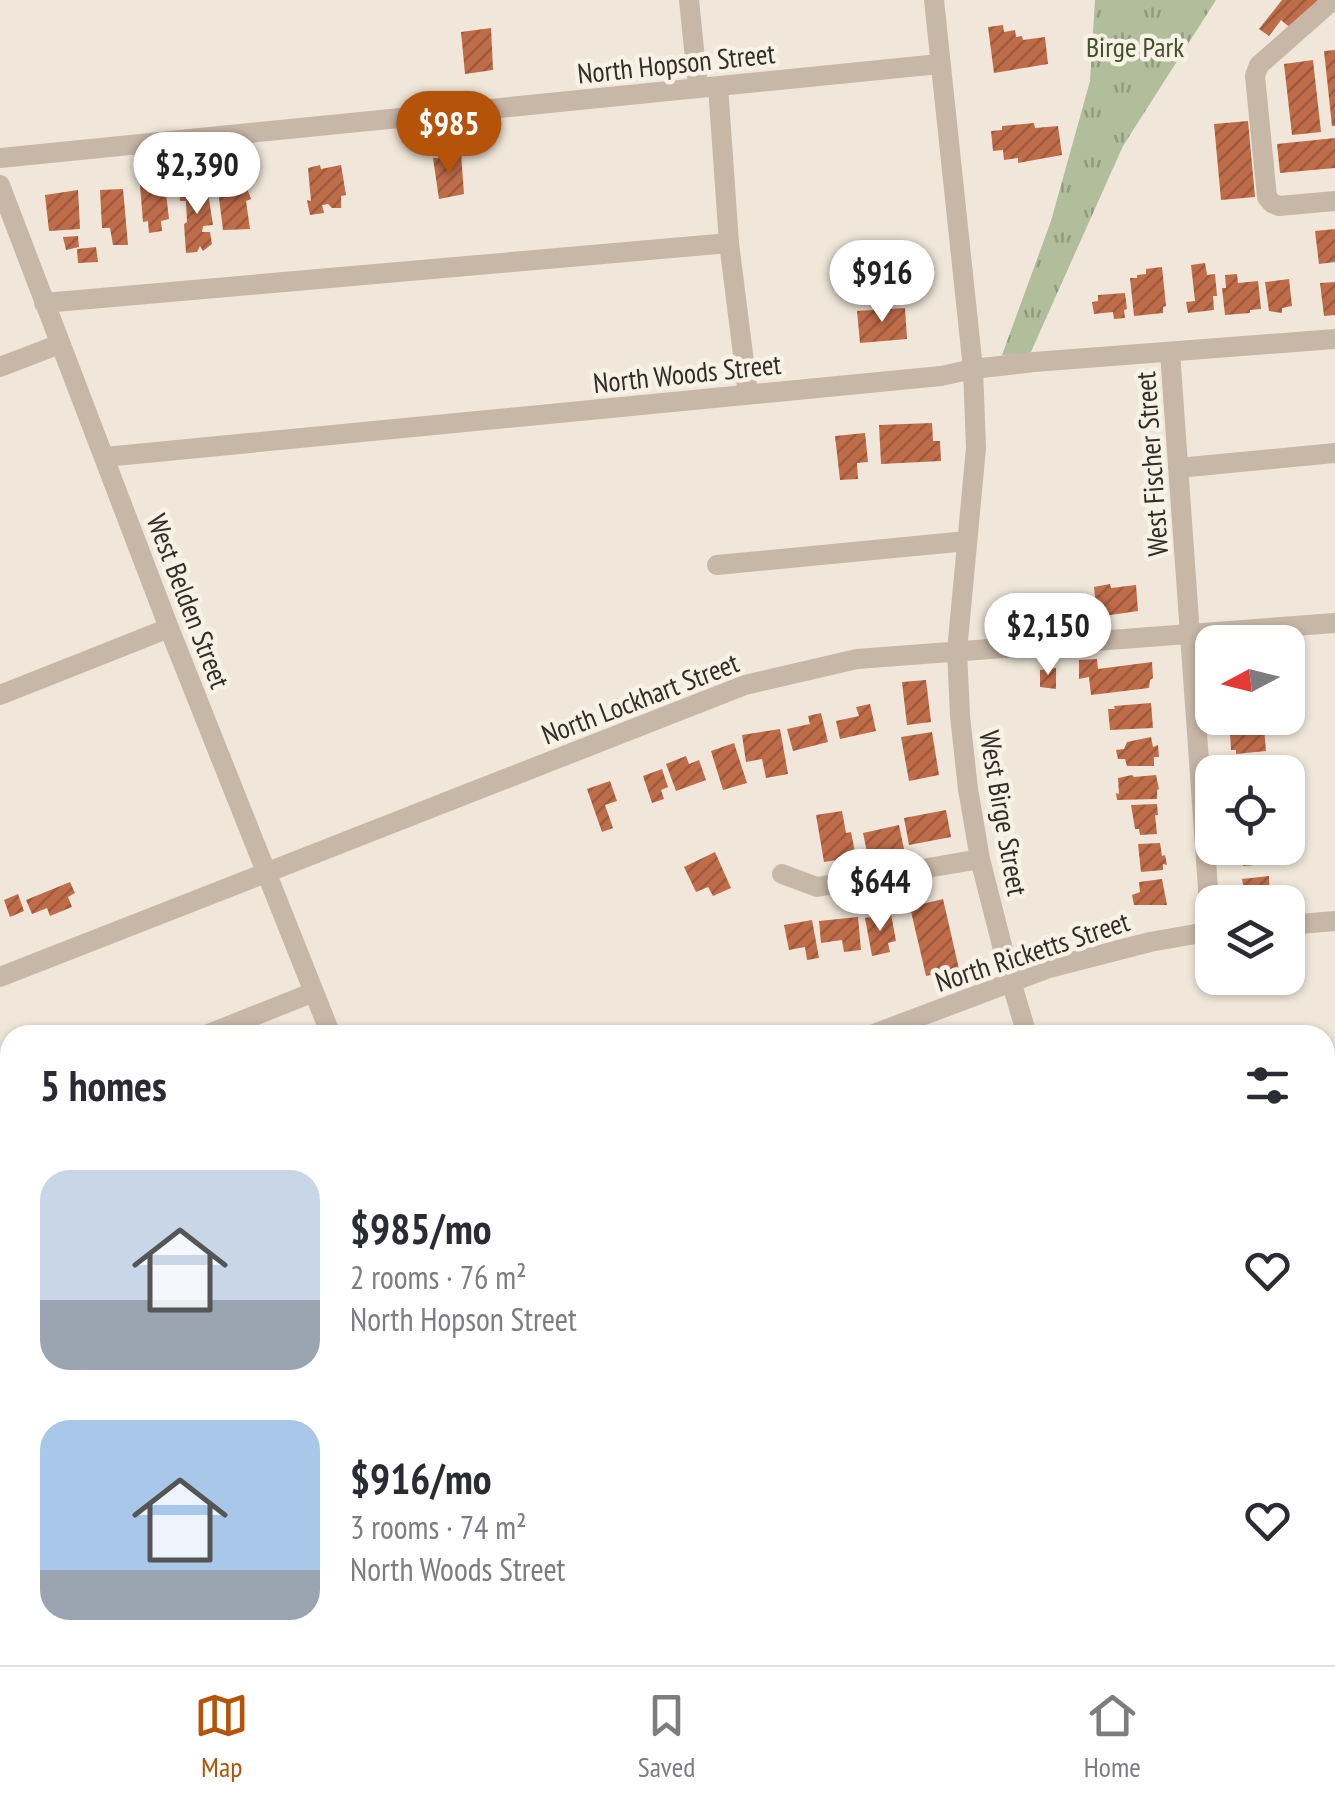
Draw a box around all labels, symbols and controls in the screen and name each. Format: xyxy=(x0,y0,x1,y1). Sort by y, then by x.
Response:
park label: Birge Park xyxy=(1086,28,1184,65)
street label: North Hopson Street xyxy=(575,34,777,92)
pin: $985 xyxy=(390,91,508,176)
text: $985 xyxy=(418,102,480,144)
pin: $2,390 xyxy=(116,132,278,217)
text: $2,390 xyxy=(155,143,239,185)
pin: $916 xyxy=(823,240,941,325)
text: $916 xyxy=(851,251,913,293)
street label: North Woods Street xyxy=(591,345,783,401)
street label: West Fischer Street xyxy=(1126,370,1176,558)
street label: West Belden Street xyxy=(139,509,239,694)
pin: $2,150 xyxy=(967,593,1129,678)
text: $2,150 xyxy=(1006,604,1090,646)
north arrow xyxy=(1195,625,1305,735)
map controls xyxy=(1195,625,1305,995)
street label: North Lockhart Street xyxy=(536,643,744,753)
street label: West Birge Street xyxy=(971,728,1037,899)
button: locate xyxy=(1195,755,1305,865)
pin: $644 xyxy=(821,849,939,934)
text: $644 xyxy=(849,860,911,902)
button: layers xyxy=(1195,885,1305,995)
street label: North Ricketts Street xyxy=(930,902,1134,1000)
text: 5 homes xyxy=(40,1058,167,1113)
icon: filters xyxy=(1240,1058,1295,1113)
text: $985/mo xyxy=(350,1201,492,1256)
icon: home xyxy=(120,1210,240,1330)
icon: heart xyxy=(1240,1243,1295,1298)
text: 2 rooms · 76 m² xyxy=(350,1256,527,1298)
text: North Hopson Street xyxy=(350,1298,577,1340)
text: $916/mo xyxy=(350,1451,492,1506)
icon: home xyxy=(120,1460,240,1580)
icon: heart xyxy=(1240,1493,1295,1548)
text: 3 rooms · 74 m² xyxy=(350,1506,527,1548)
text: North Woods Street xyxy=(350,1548,565,1590)
tab: Map xyxy=(194,1688,249,1785)
tab: Saved xyxy=(638,1688,695,1785)
tab: Home xyxy=(1084,1688,1141,1785)

